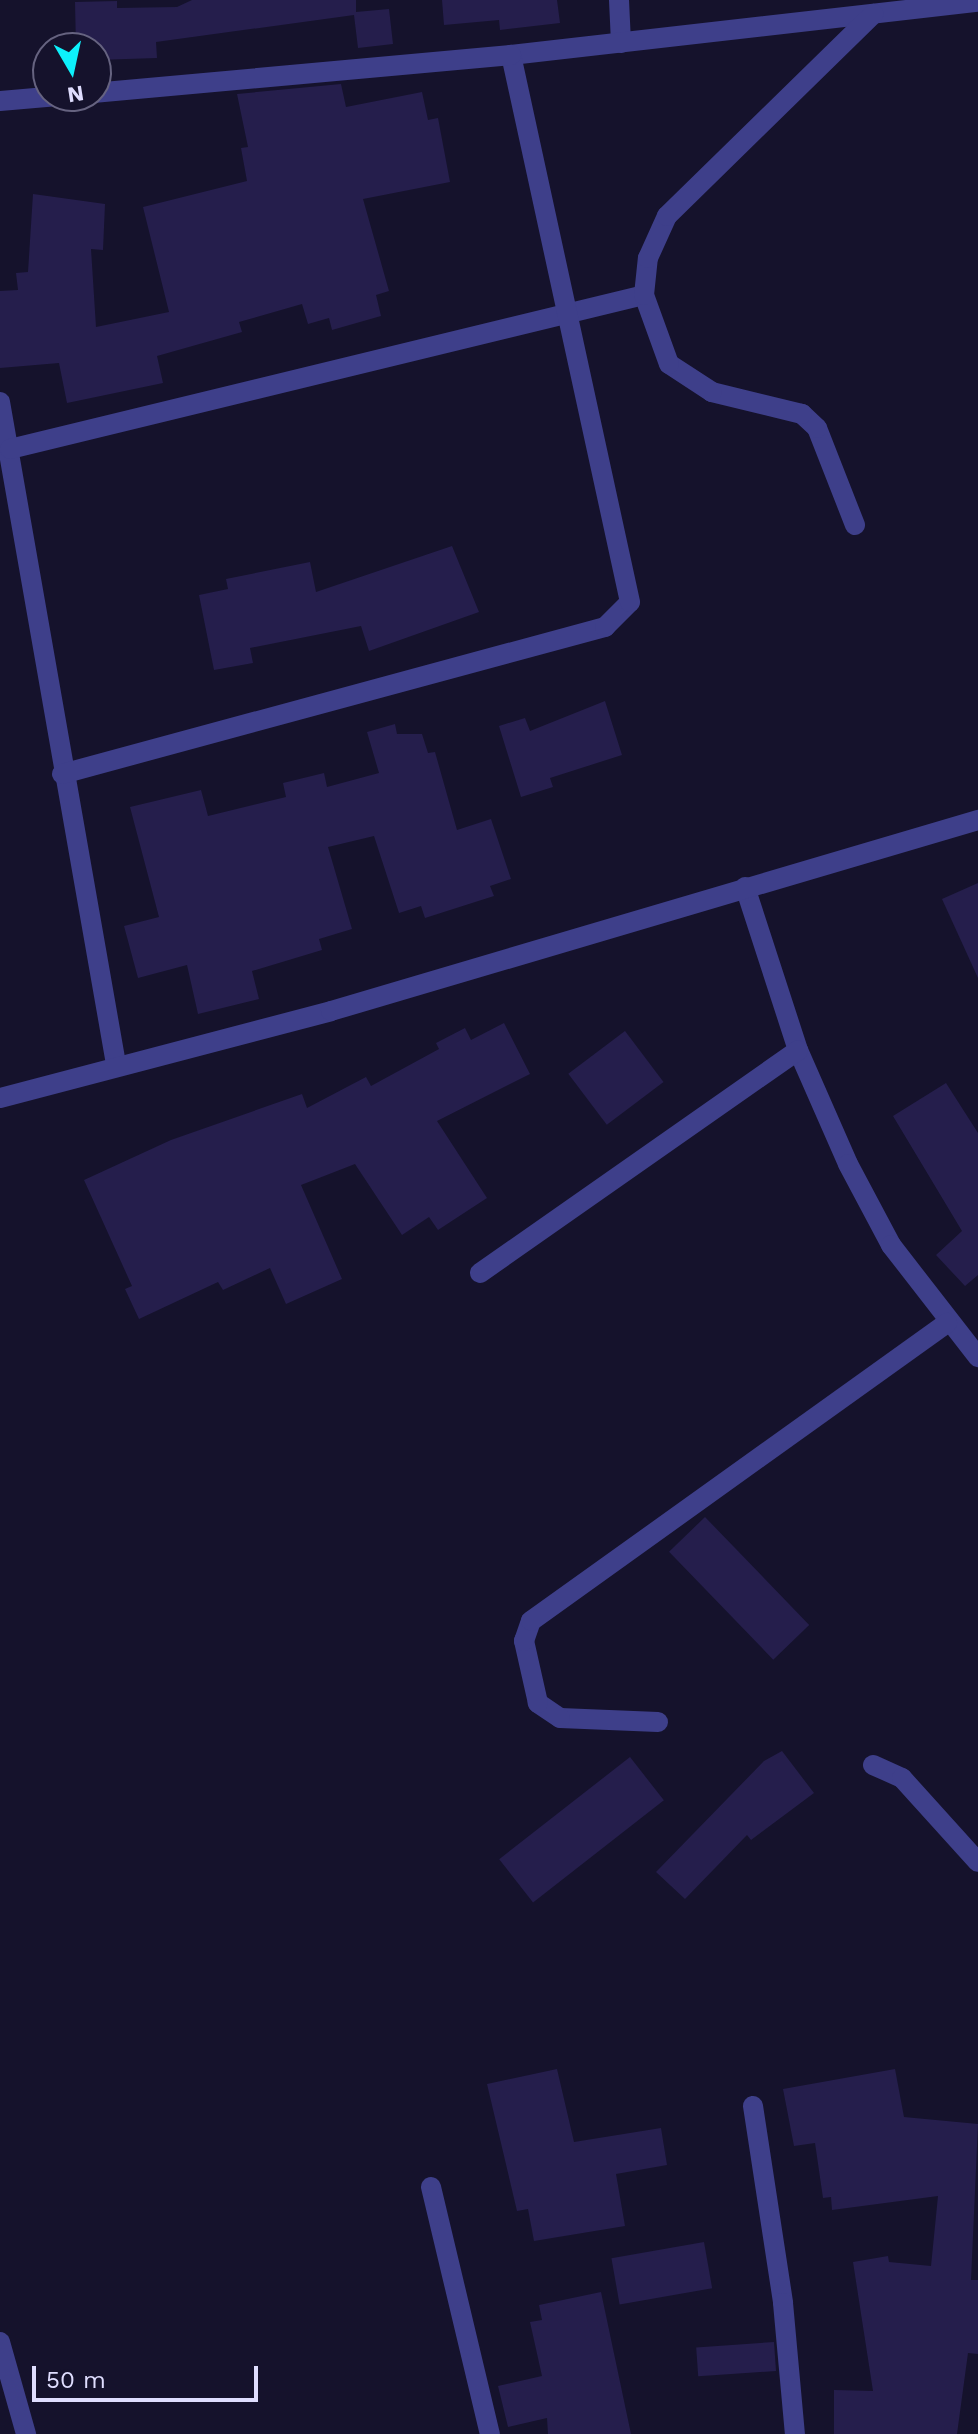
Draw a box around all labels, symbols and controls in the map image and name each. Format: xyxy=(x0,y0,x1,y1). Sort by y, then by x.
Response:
north arrow xyxy=(32,32,112,112)
text: N xyxy=(66,81,86,108)
scale bar xyxy=(36,2350,262,2400)
text: 50 m xyxy=(46,2366,106,2394)

